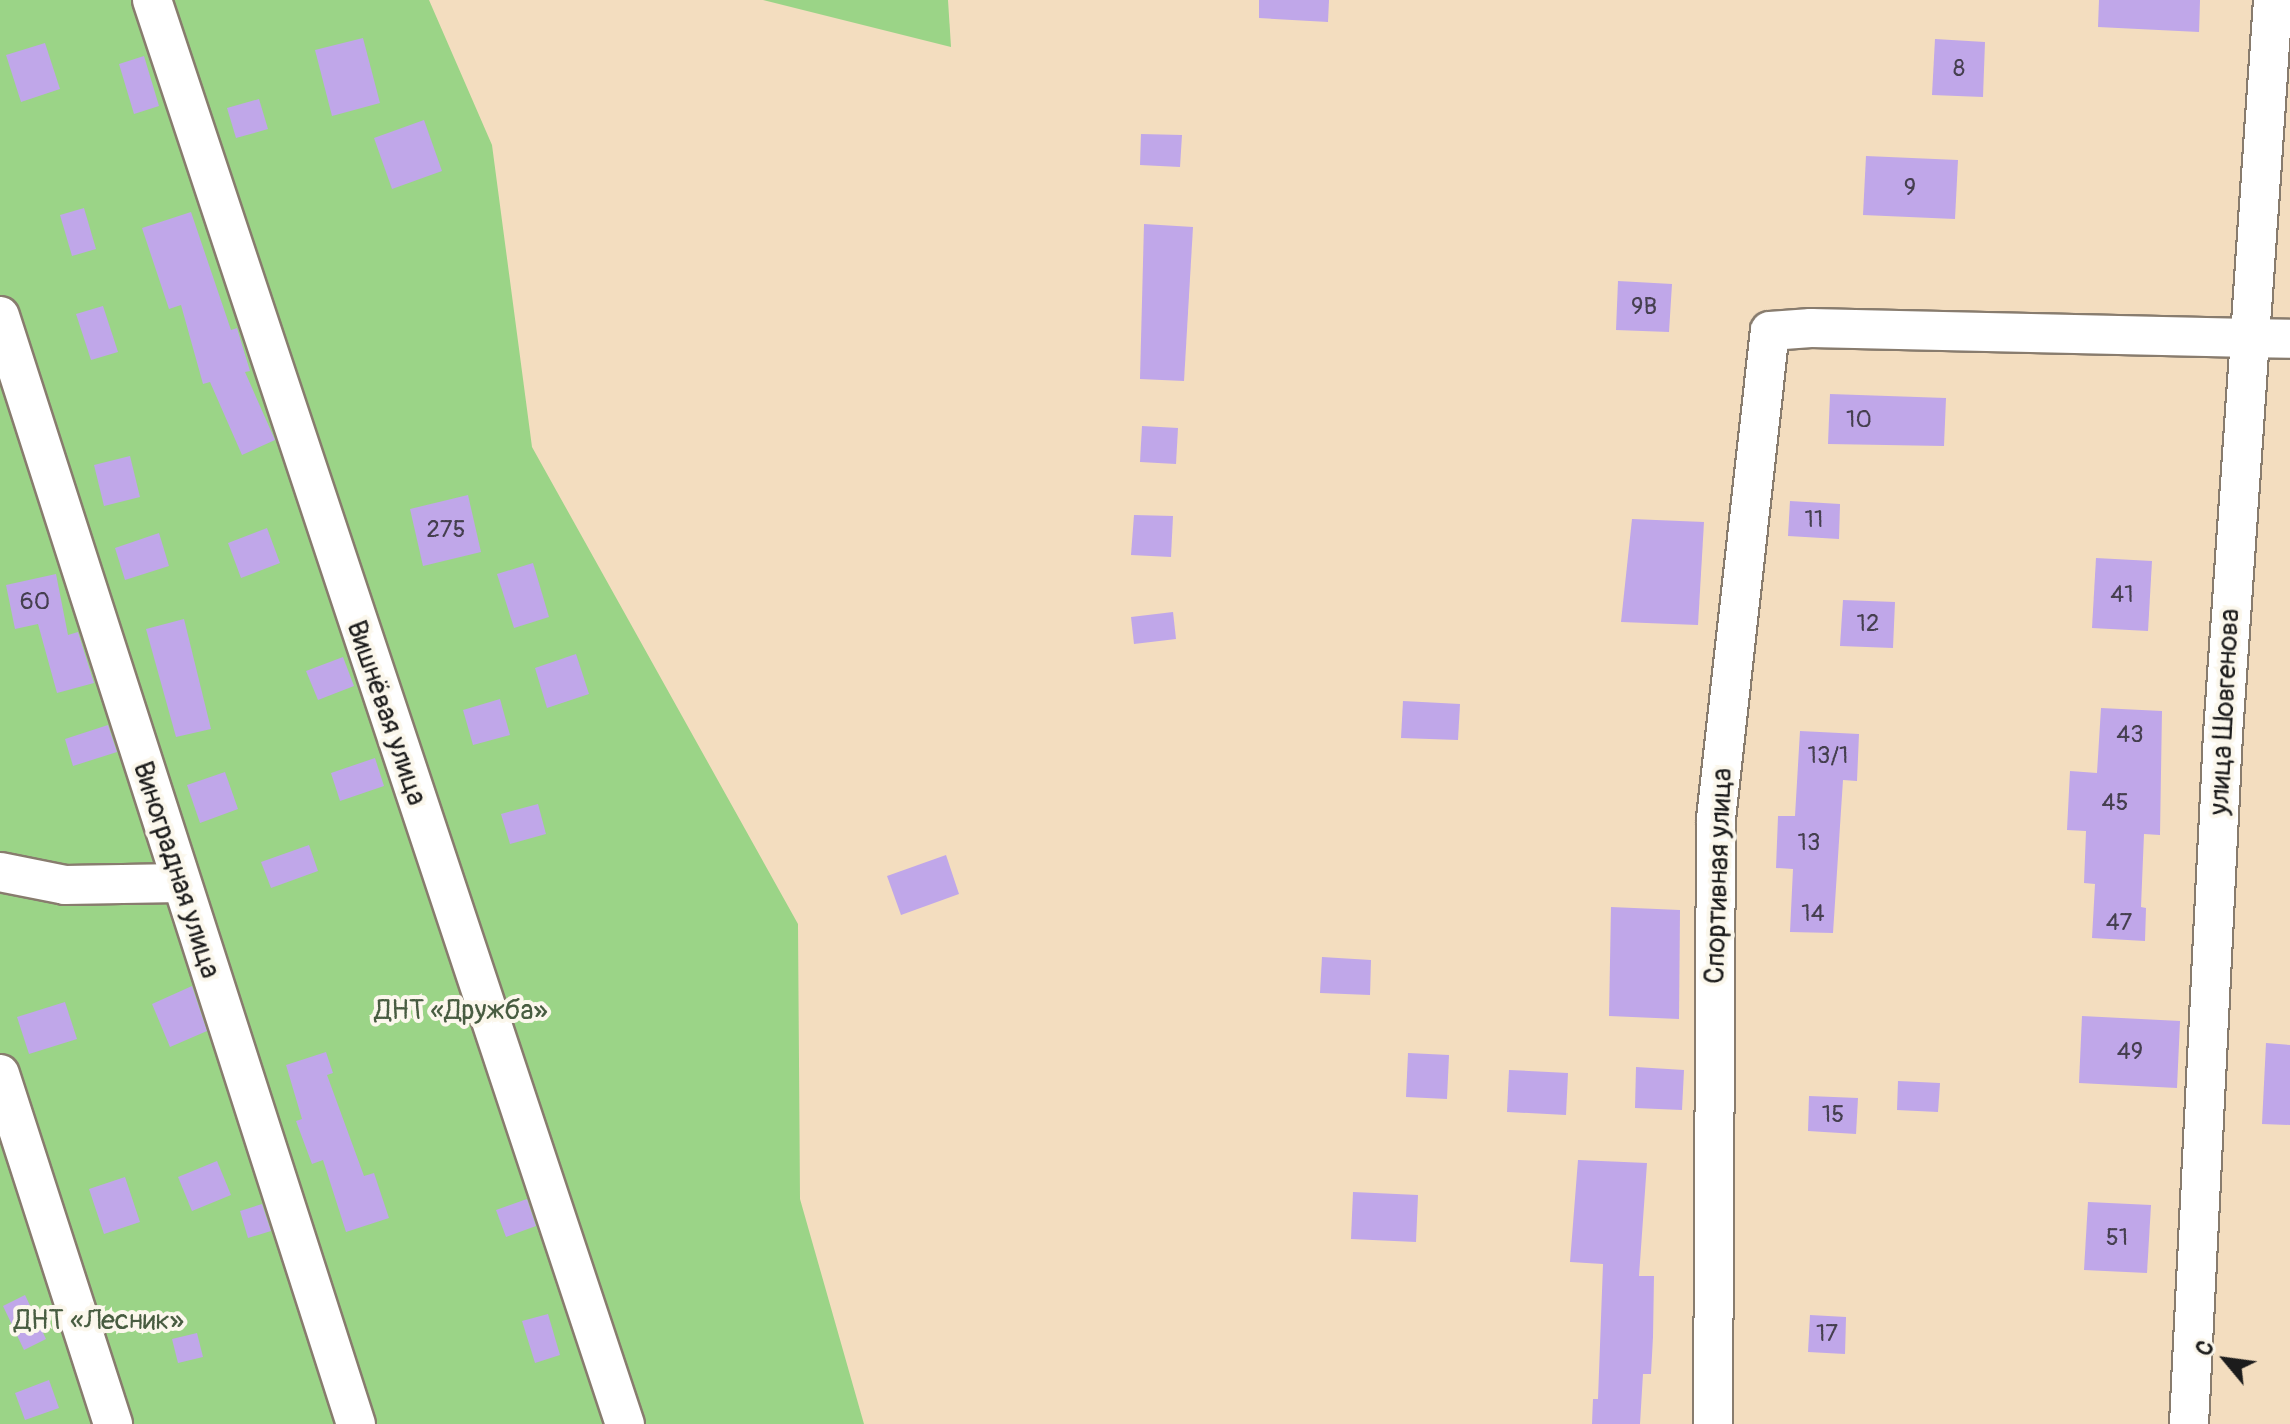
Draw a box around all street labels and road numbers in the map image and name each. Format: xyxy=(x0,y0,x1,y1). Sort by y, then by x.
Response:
street label: улица Шовгенова xyxy=(2203,608,2247,816)
street label: Вишнёвая улица xyxy=(339,616,433,810)
street label: Виноградная улица xyxy=(125,757,227,983)
street label: Спортивная улица xyxy=(1698,767,1740,985)

